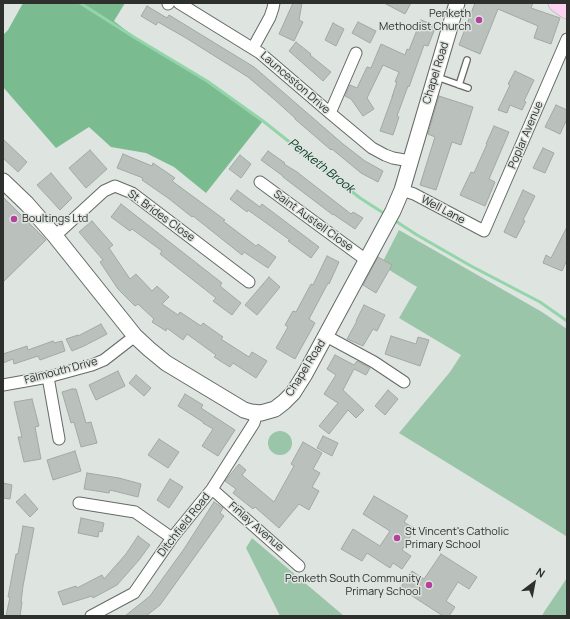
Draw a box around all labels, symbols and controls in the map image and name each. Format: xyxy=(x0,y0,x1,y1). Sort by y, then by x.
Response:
place label: Penketh Methodist Church xyxy=(379,7,471,33)
marker: Penketh Methodist Church xyxy=(474,15,484,25)
street label: Chapel Road xyxy=(420,40,452,106)
street label: Launceston Drive xyxy=(257,49,333,117)
street label: Poplar Avenue xyxy=(506,99,546,171)
water label: Penketh Brook xyxy=(285,136,357,196)
street label: St. Brides Close xyxy=(125,187,197,245)
street label: Saint Austell Close xyxy=(271,188,355,254)
street label: Well Lane xyxy=(419,193,467,227)
place label: Boultings Ltd xyxy=(22,212,88,226)
marker: Boultings Ltd xyxy=(9,214,19,224)
street label: Chapel Road xyxy=(283,337,329,399)
street label: Falmouth Drive xyxy=(23,355,99,387)
street label: Ditchfield Road xyxy=(155,491,213,559)
street label: Finlay Avenue xyxy=(226,499,286,555)
place label: St Vincent's Catholic Primary School xyxy=(405,525,509,551)
marker: St Vincent's Catholic Primary School xyxy=(392,533,402,543)
north arrow xyxy=(514,563,554,603)
text: N xyxy=(533,564,548,581)
place label: Penketh South Community Primary School xyxy=(285,572,421,598)
marker: Penketh South Community Primary School xyxy=(424,580,434,590)

